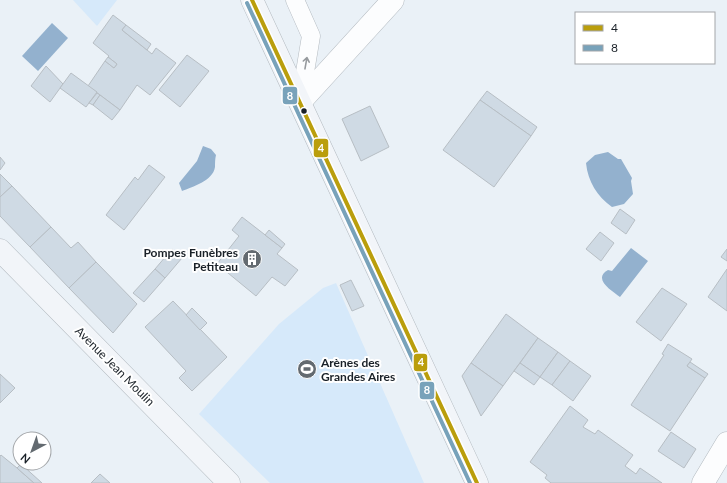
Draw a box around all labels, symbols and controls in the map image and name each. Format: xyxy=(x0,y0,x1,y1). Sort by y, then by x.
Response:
legend xyxy=(575,12,715,64)
text: 4 xyxy=(611,20,618,35)
text: 8 xyxy=(611,40,618,55)
one-way arrow xyxy=(303,57,311,70)
line badge: 8 xyxy=(282,86,298,105)
text: 8 xyxy=(287,89,293,102)
unlabelled marker xyxy=(299,106,309,116)
line badge: 4 xyxy=(313,138,329,158)
text: 4 xyxy=(318,141,325,154)
place label: Pompes Funèbres Petiteau xyxy=(143,245,238,274)
building icon: Pompes Funèbres Petiteau xyxy=(241,248,263,270)
street label: Avenue Jean Moulin xyxy=(72,323,158,409)
line badge: 4 xyxy=(413,353,428,372)
place label: Arènes des Grandes Aires xyxy=(320,355,395,384)
text: 4 xyxy=(418,355,425,368)
sports icon: Arènes des Grandes Aires xyxy=(296,358,318,380)
line badge: 8 xyxy=(419,381,435,400)
text: 8 xyxy=(424,383,430,396)
north arrow xyxy=(12,431,52,471)
text: N xyxy=(18,451,33,467)

